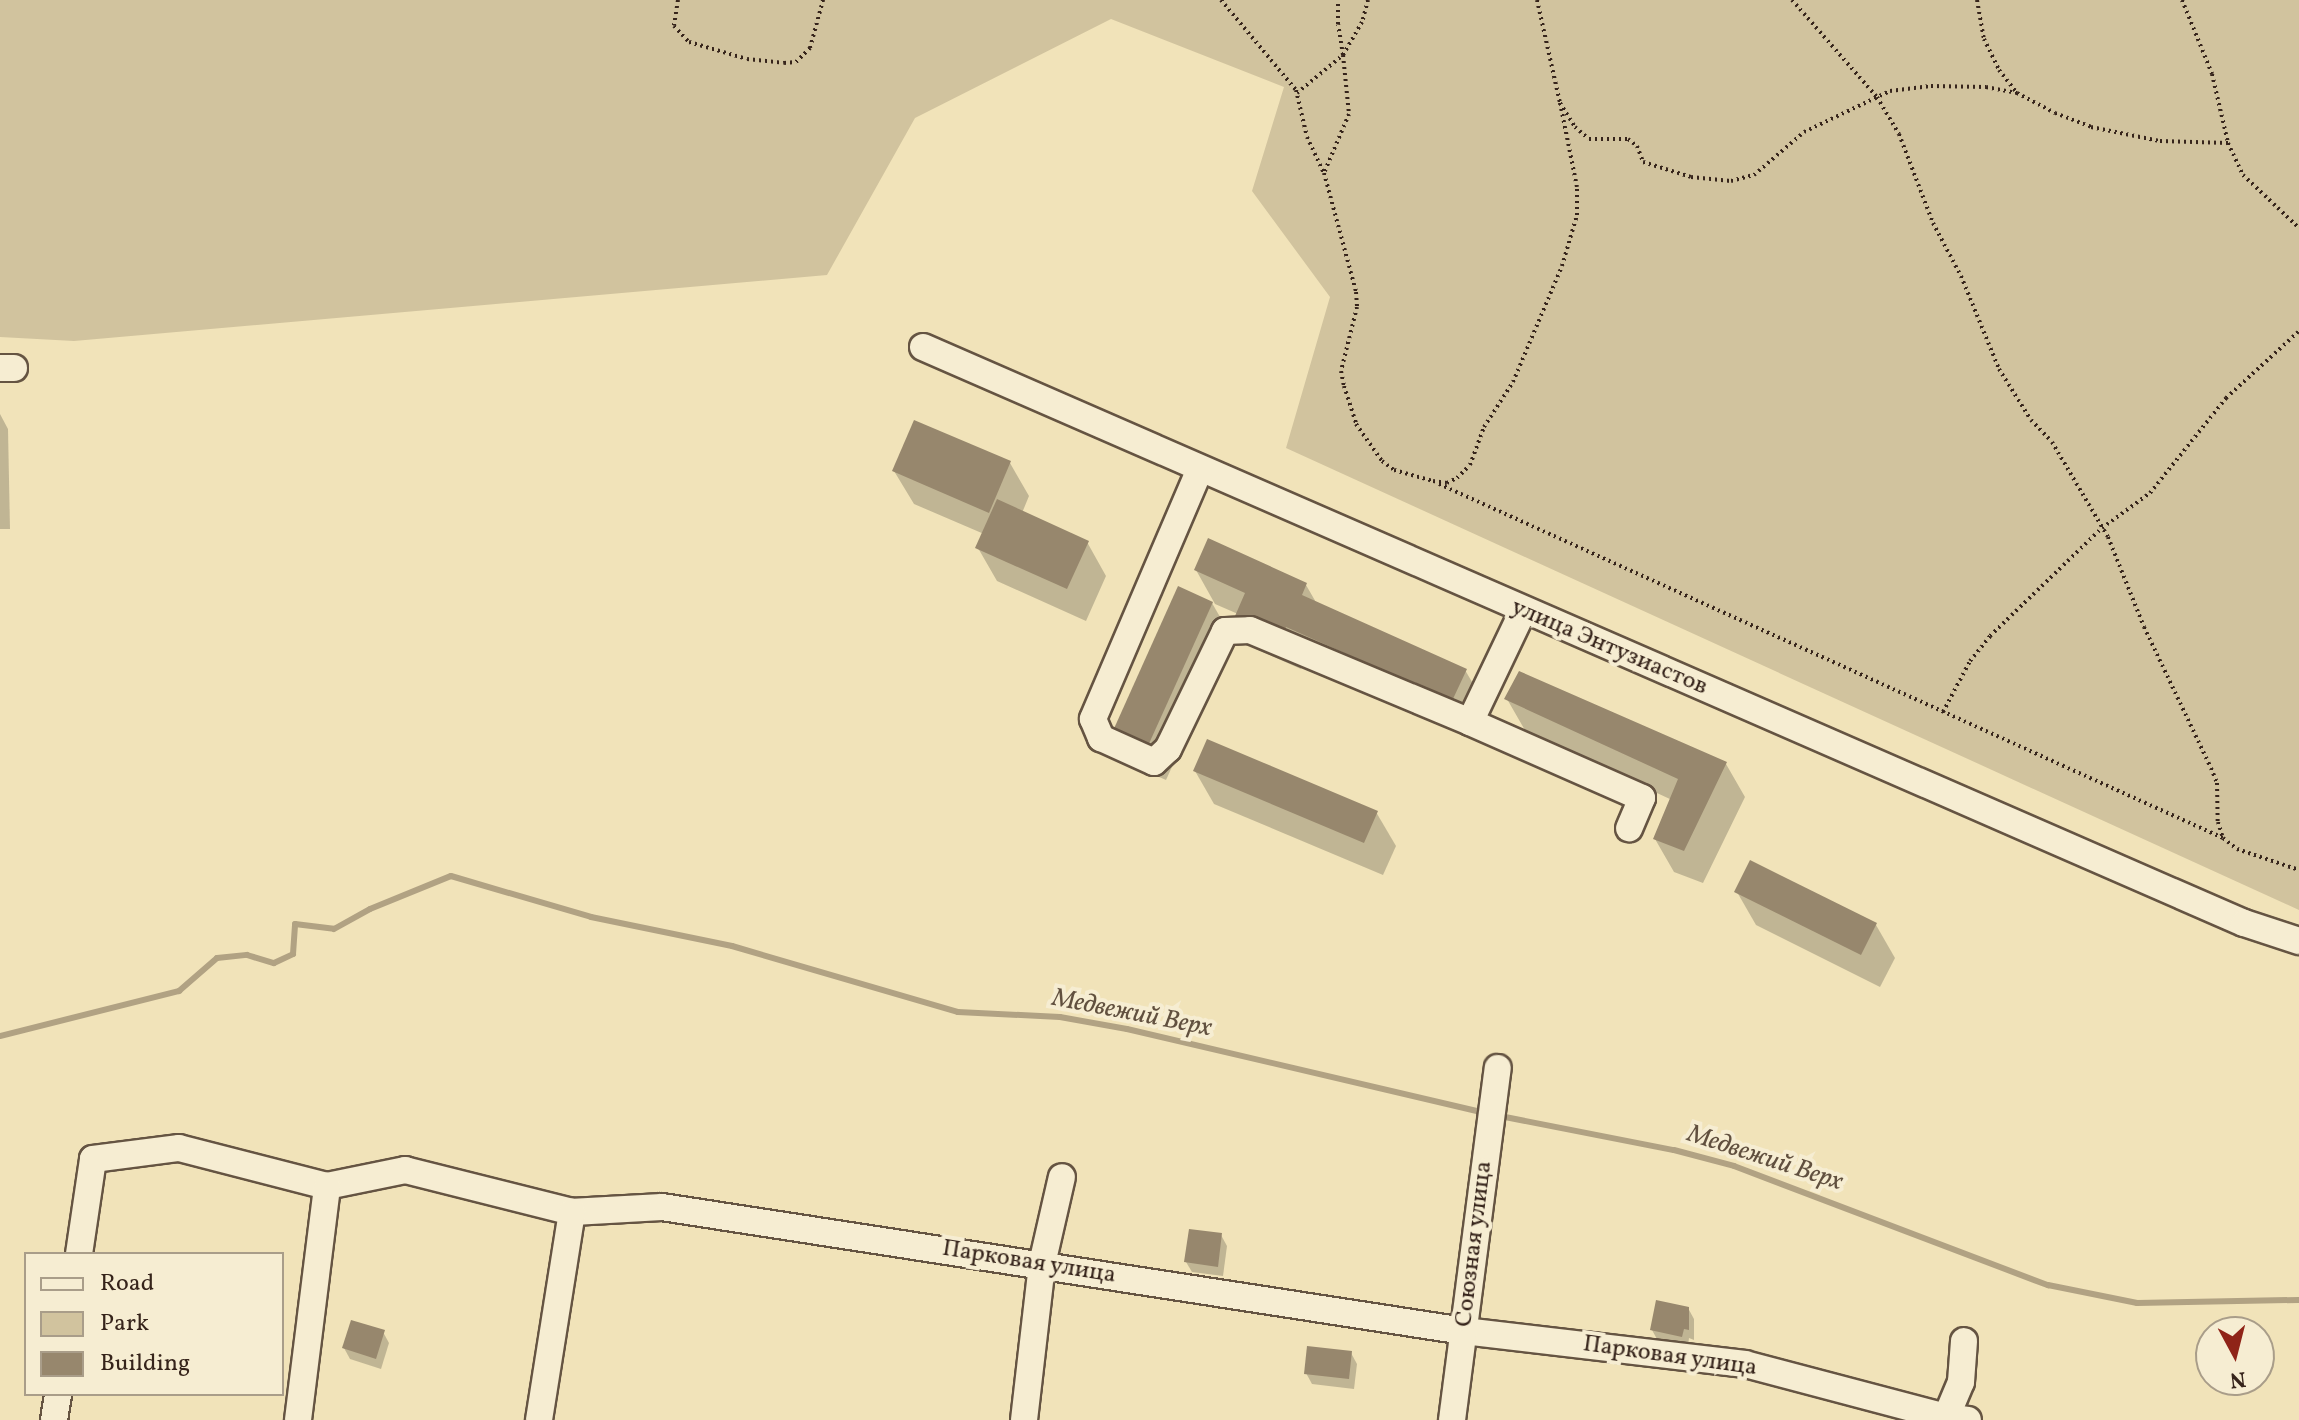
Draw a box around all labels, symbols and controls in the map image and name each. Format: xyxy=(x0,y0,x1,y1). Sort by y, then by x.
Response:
street label: улица Энтузиастов xyxy=(1506,594,1712,702)
water label: Медвежий Верх xyxy=(1049,983,1215,1045)
water label: Медвежий Верх xyxy=(1683,1119,1847,1199)
street label: Союзная улица xyxy=(1450,1159,1500,1329)
street label: Парковая улица xyxy=(940,1235,1118,1291)
legend xyxy=(24,1252,284,1396)
text: Road xyxy=(100,1267,154,1301)
text: Park xyxy=(100,1307,149,1341)
north arrow xyxy=(2195,1316,2275,1396)
street label: Парковая улица xyxy=(1581,1330,1759,1384)
text: Building xyxy=(100,1347,190,1381)
text: N xyxy=(2228,1362,2248,1395)

